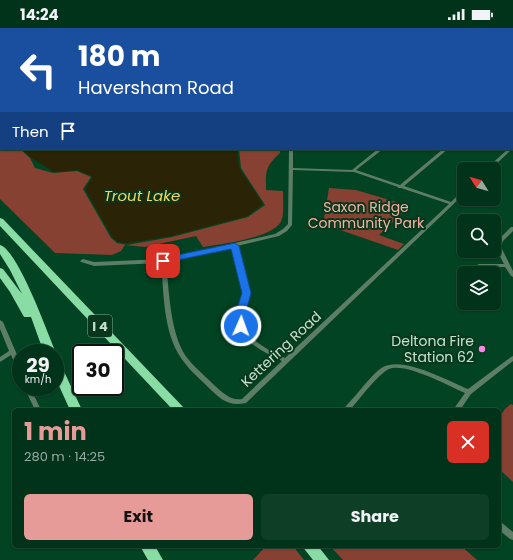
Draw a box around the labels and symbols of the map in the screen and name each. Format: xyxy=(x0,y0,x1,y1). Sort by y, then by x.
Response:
north arrow xyxy=(457,162,501,206)
water label: Trout Lake xyxy=(104,185,180,206)
park label: Saxon Ridge Community Park xyxy=(308,197,425,233)
pin xyxy=(146,244,180,278)
position arrow xyxy=(220,305,262,347)
street label: Kettering Road xyxy=(236,307,326,391)
road number: I 4 xyxy=(88,315,112,337)
place label: Deltona Fire Station 62 xyxy=(391,331,474,367)
speed limit sign: 30 xyxy=(72,344,124,396)
marker: Deltona Fire Station 62 xyxy=(477,344,487,354)

